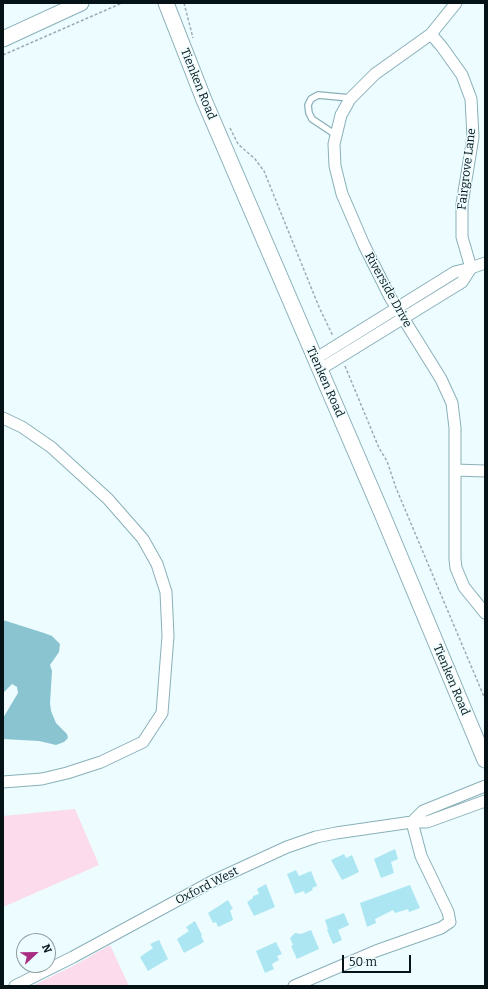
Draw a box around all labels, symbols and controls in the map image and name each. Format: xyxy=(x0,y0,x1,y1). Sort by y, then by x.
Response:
street label: Tienken Road xyxy=(177,46,219,122)
street label: Fairgrove Lane xyxy=(455,127,479,211)
street label: Riverside Drive xyxy=(361,250,415,330)
street label: Tienken Road xyxy=(303,345,347,419)
street label: Tienken Road xyxy=(430,642,472,718)
street label: Oxford West xyxy=(173,864,241,908)
north arrow xyxy=(16,933,56,973)
text: N xyxy=(39,942,54,955)
scale bar xyxy=(344,947,413,973)
text: 50 m xyxy=(349,955,377,969)

